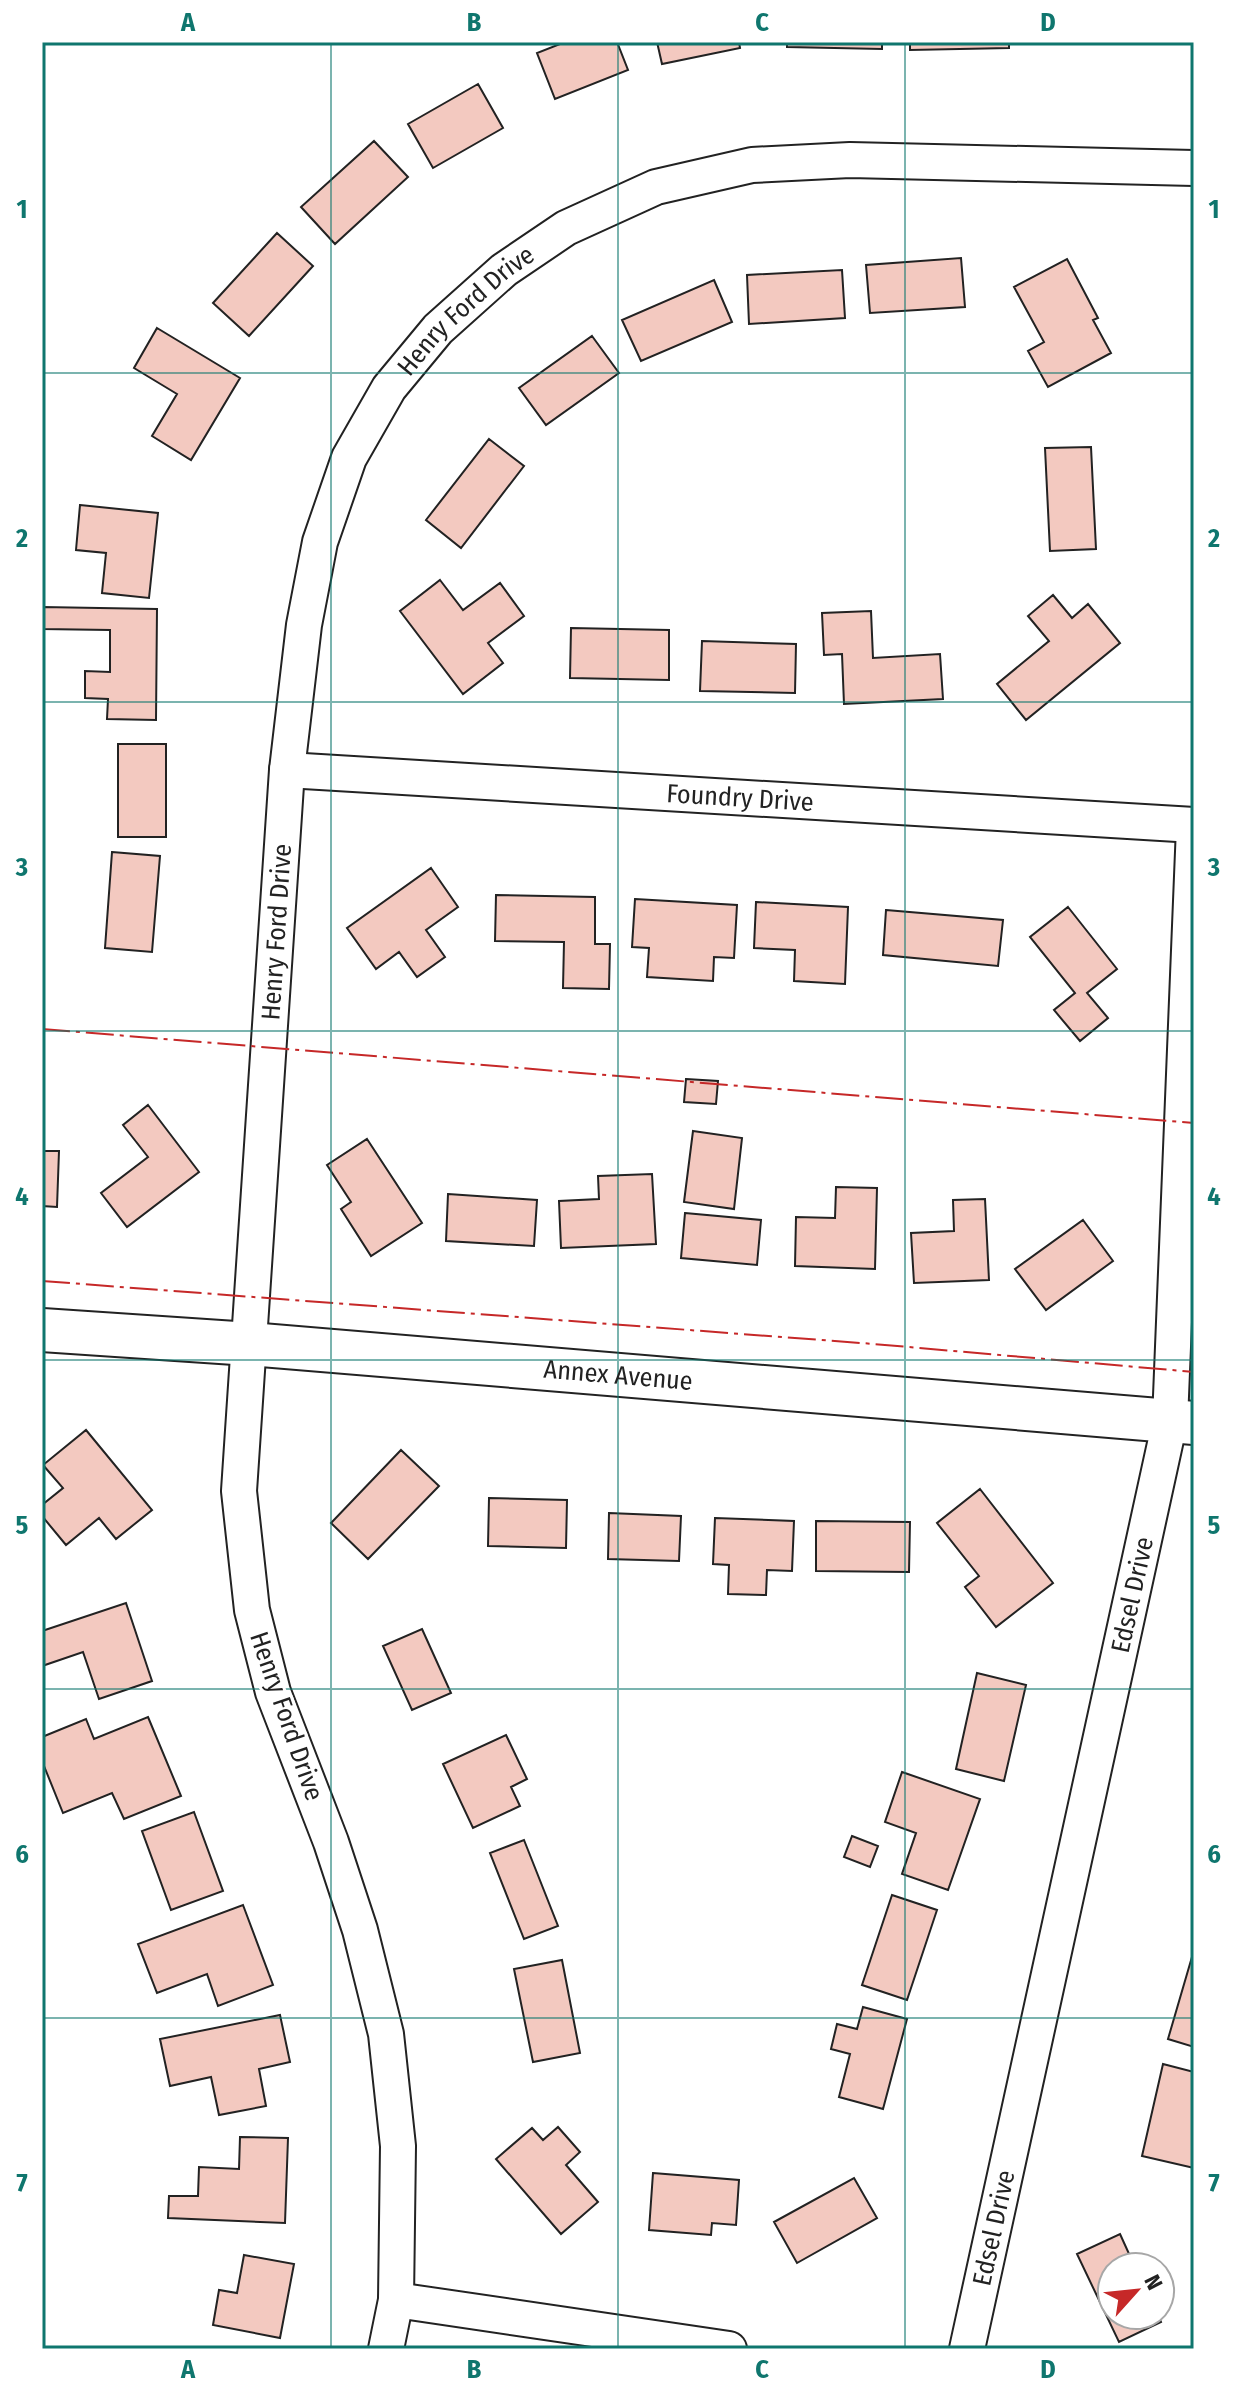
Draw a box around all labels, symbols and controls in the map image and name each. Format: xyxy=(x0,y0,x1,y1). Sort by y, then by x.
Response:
text: A xyxy=(180,7,196,38)
text: B xyxy=(467,7,482,38)
text: C xyxy=(755,7,769,38)
text: D xyxy=(1040,7,1056,38)
text: 1 xyxy=(17,194,28,225)
text: 1 xyxy=(1209,194,1220,225)
street label: Henry Ford Drive xyxy=(391,239,540,382)
text: 2 xyxy=(15,523,28,554)
text: 2 xyxy=(1207,523,1220,554)
street label: Foundry Drive xyxy=(666,778,815,818)
street label: Henry Ford Drive xyxy=(255,843,298,1021)
text: 3 xyxy=(15,852,28,883)
text: 3 xyxy=(1207,852,1220,883)
text: 4 xyxy=(15,1181,29,1212)
text: 4 xyxy=(1207,1181,1221,1212)
street label: Annex Avenue xyxy=(542,1354,694,1397)
text: 5 xyxy=(16,1510,29,1541)
text: 5 xyxy=(1208,1510,1221,1541)
street label: Edsel Drive xyxy=(1105,1534,1160,1656)
street label: Henry Ford Drive xyxy=(243,1628,330,1805)
text: 6 xyxy=(15,1839,29,1870)
text: 6 xyxy=(1207,1839,1221,1870)
street label: Edsel Drive xyxy=(966,2167,1022,2289)
text: 7 xyxy=(16,2168,28,2199)
text: 7 xyxy=(1208,2168,1220,2199)
north arrow xyxy=(1096,2251,1176,2331)
text: N xyxy=(1138,2270,1168,2294)
text: A xyxy=(180,2354,196,2385)
text: B xyxy=(467,2354,482,2385)
text: C xyxy=(755,2354,769,2385)
text: D xyxy=(1040,2354,1056,2385)

